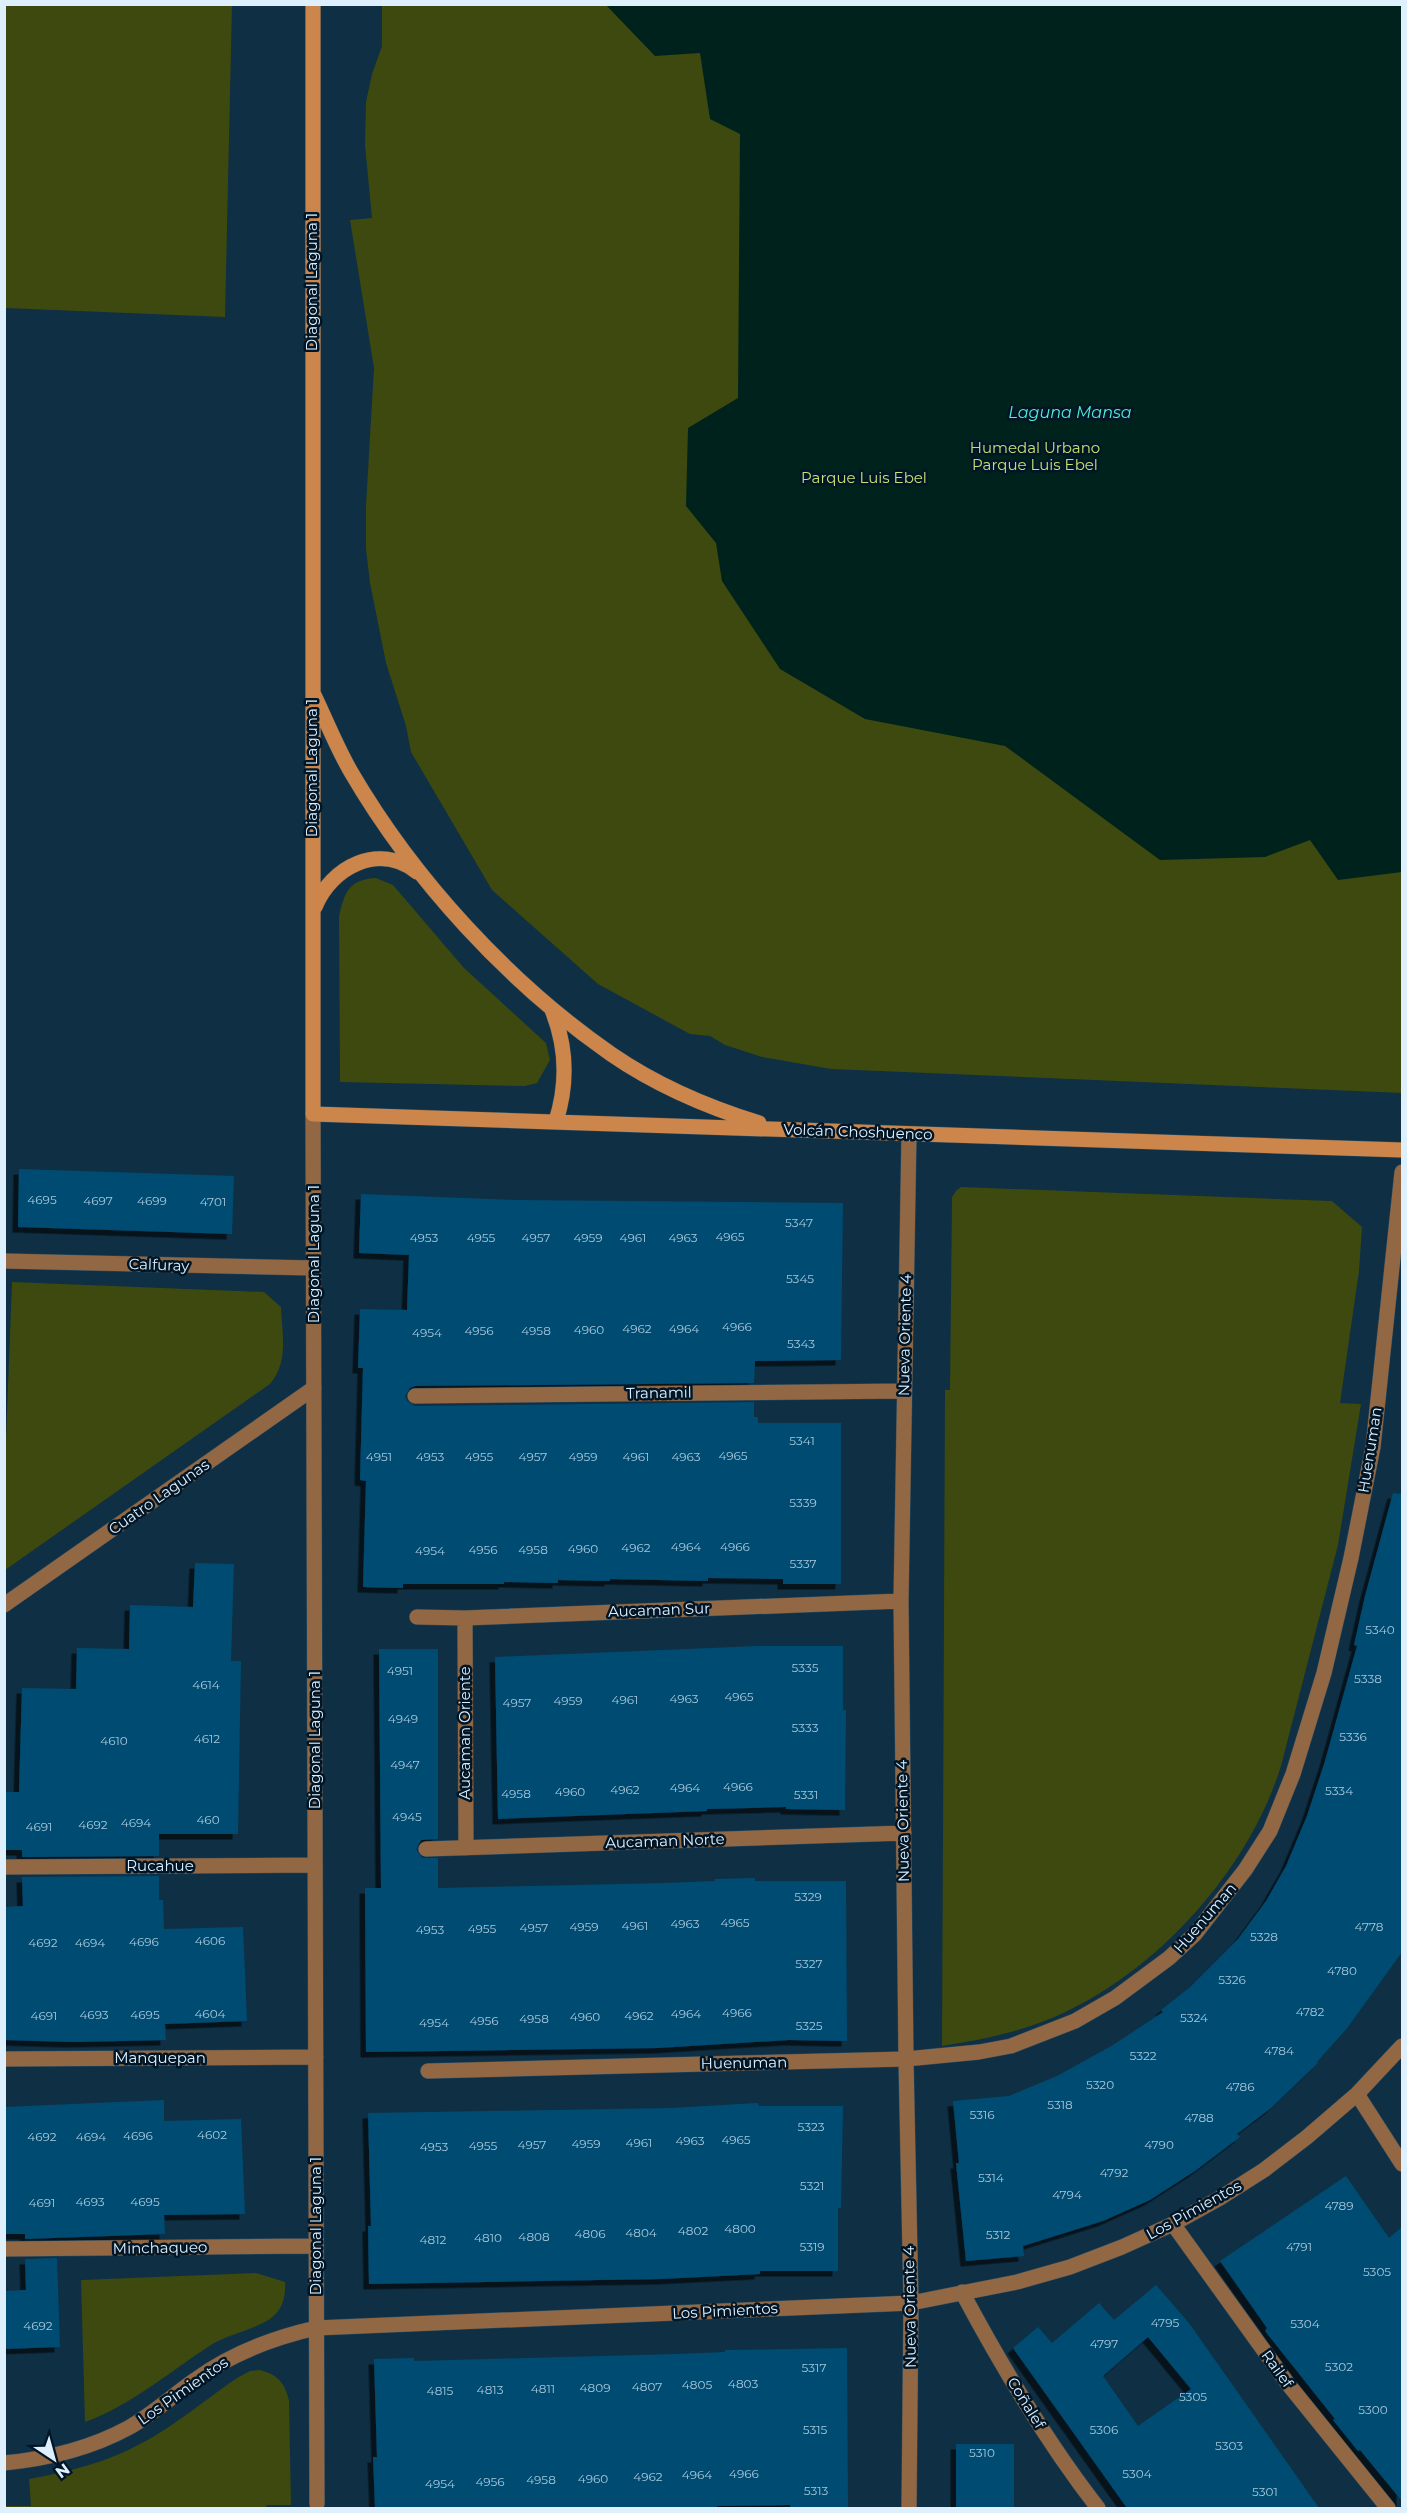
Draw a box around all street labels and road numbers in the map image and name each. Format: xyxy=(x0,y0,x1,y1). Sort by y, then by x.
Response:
street label: Diagonal Laguna 1 xyxy=(302,213,321,351)
street label: Diagonal Laguna 1 xyxy=(302,699,321,837)
street label: Volcán Choshuenco xyxy=(783,1119,933,1144)
street label: Diagonal Laguna 1 xyxy=(304,1185,323,1323)
street label: Calfuray xyxy=(128,1254,191,1275)
street label: Nueva Oriente 4 xyxy=(894,1274,915,1396)
street label: Tranamil xyxy=(626,1382,692,1403)
street label: Huenuman xyxy=(1353,1406,1386,1494)
street label: Cuatro Lagunas xyxy=(105,1455,213,1538)
street label: Aucaman Sur xyxy=(608,1598,710,1621)
street label: Aucaman Oriente xyxy=(455,1666,474,1800)
street label: Diagonal Laguna 1 xyxy=(305,1671,324,1809)
street label: Nueva Oriente 4 xyxy=(892,1760,913,1882)
street label: Aucaman Norte xyxy=(605,1829,725,1852)
street label: Rucahue xyxy=(126,1856,194,1875)
street label: Huenuman xyxy=(1169,1879,1240,1957)
street label: Manquepan xyxy=(114,2048,206,2067)
street label: Huenuman xyxy=(701,2052,787,2073)
street label: Diagonal Laguna 1 xyxy=(306,2157,325,2295)
street label: Los Pimientos xyxy=(1143,2176,1245,2244)
street label: Minchaqueo xyxy=(113,2237,207,2258)
street label: Nueva Oriente 4 xyxy=(899,2246,920,2368)
street label: Los Pimientos xyxy=(672,2298,778,2323)
street label: Railef xyxy=(1257,2346,1298,2392)
street label: Los Pimientos xyxy=(134,2352,232,2429)
street label: Coñalef xyxy=(1003,2374,1050,2433)

